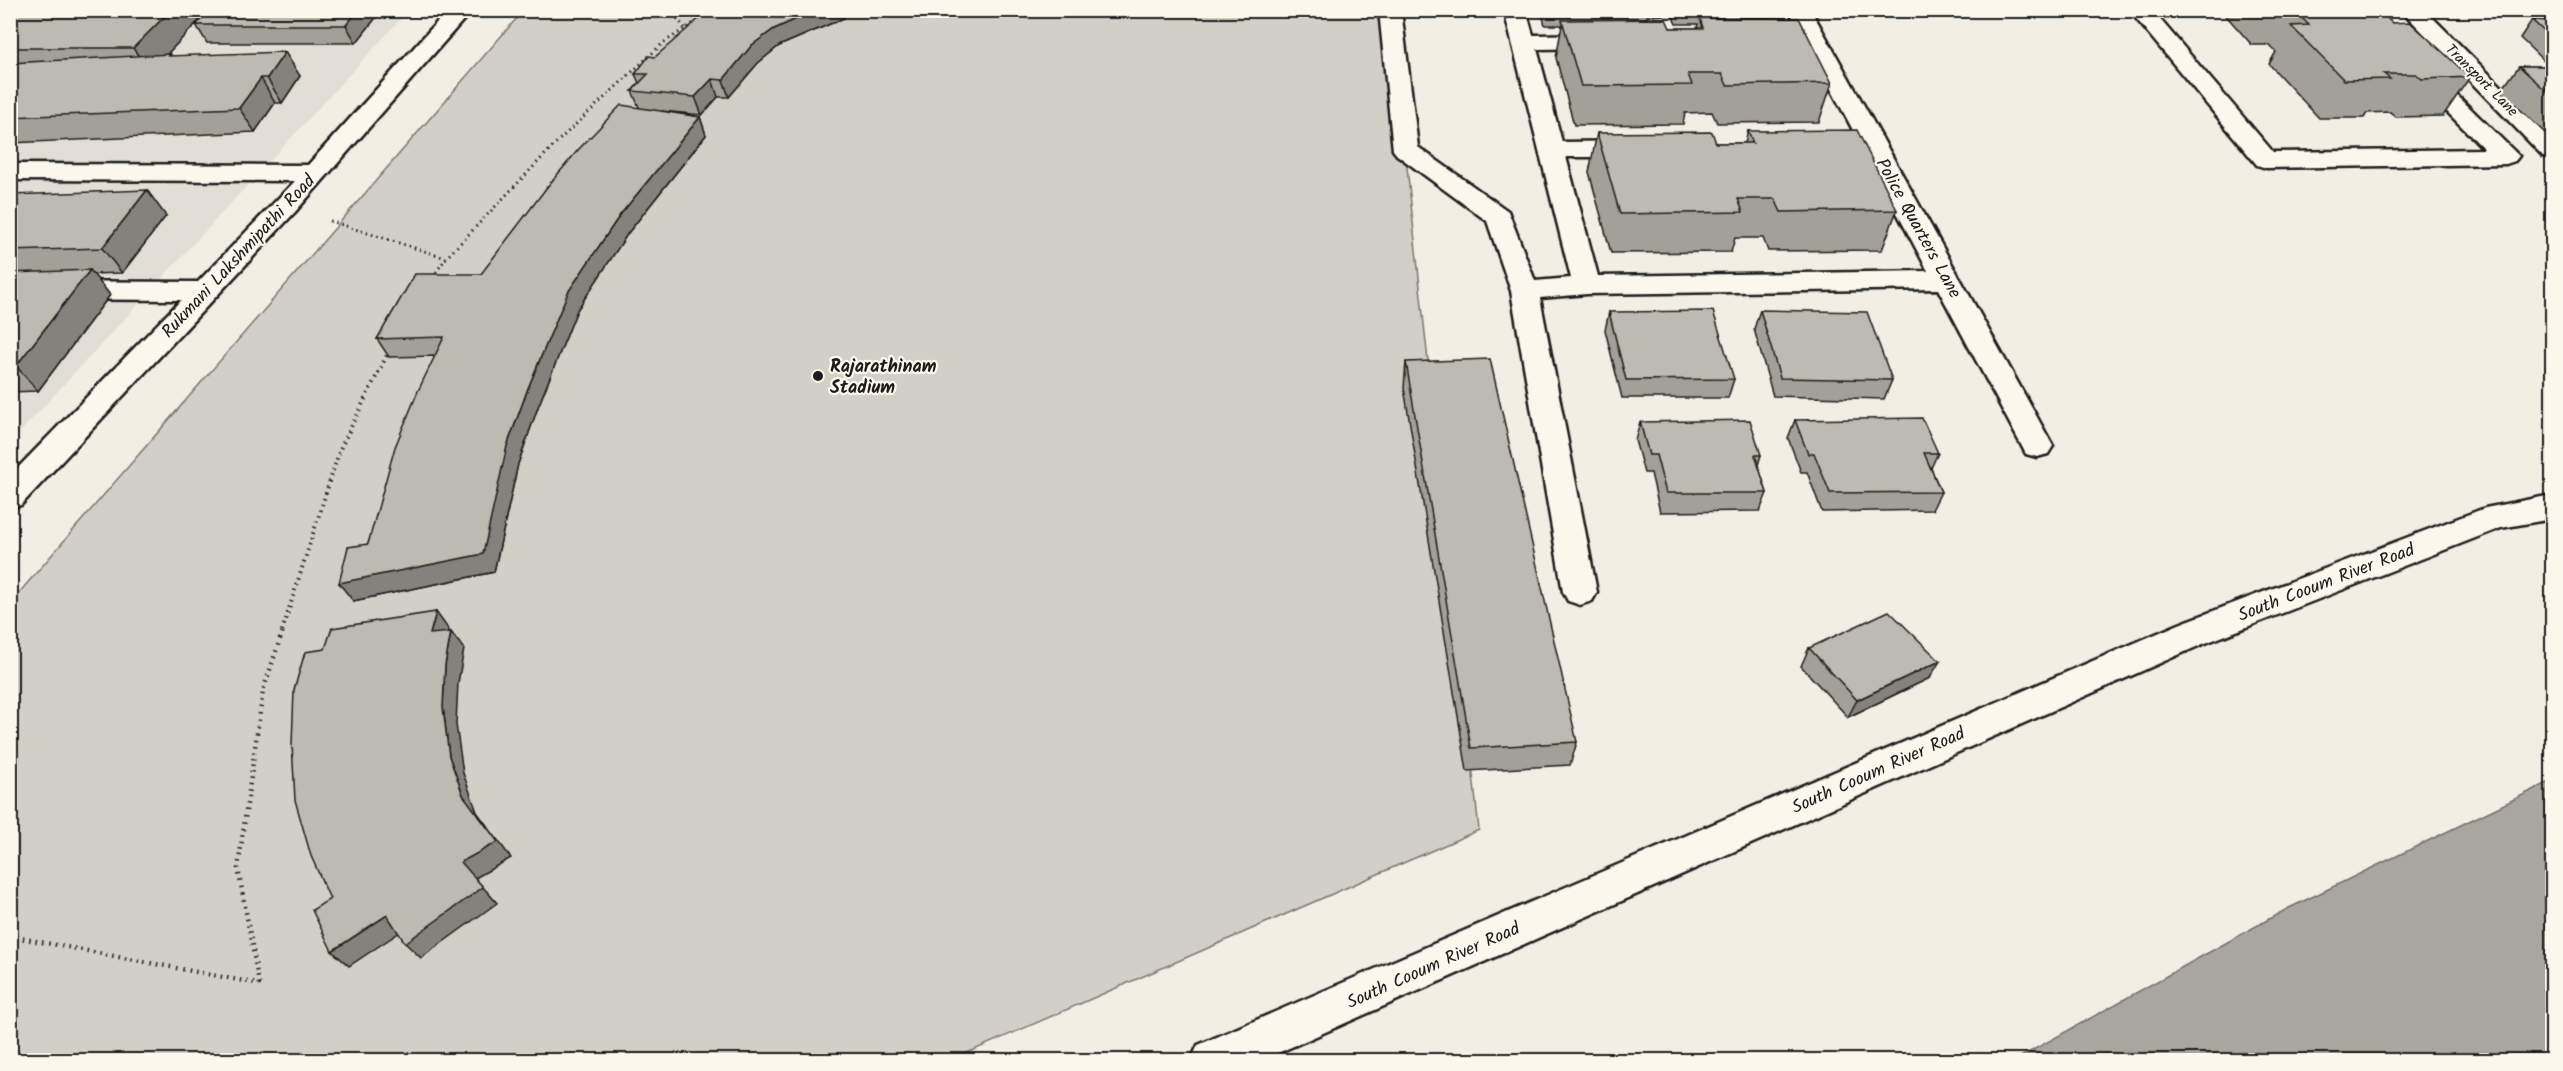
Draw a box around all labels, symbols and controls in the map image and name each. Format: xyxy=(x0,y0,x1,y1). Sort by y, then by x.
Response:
street label: Transport Lane xyxy=(2439,39,2524,123)
street label: Police Quarters Lane xyxy=(1867,153,1968,304)
street label: Rukmani Lakshmipathi Road xyxy=(155,168,324,346)
place label: Rajarathinam Stadium xyxy=(830,353,937,403)
marker: Rajarathinam Stadium xyxy=(811,369,825,383)
street label: South Cooum River Road xyxy=(2234,536,2420,630)
street label: South Cooum River Road xyxy=(1787,720,1971,823)
street label: South Cooum River Road xyxy=(1342,915,1526,1018)

